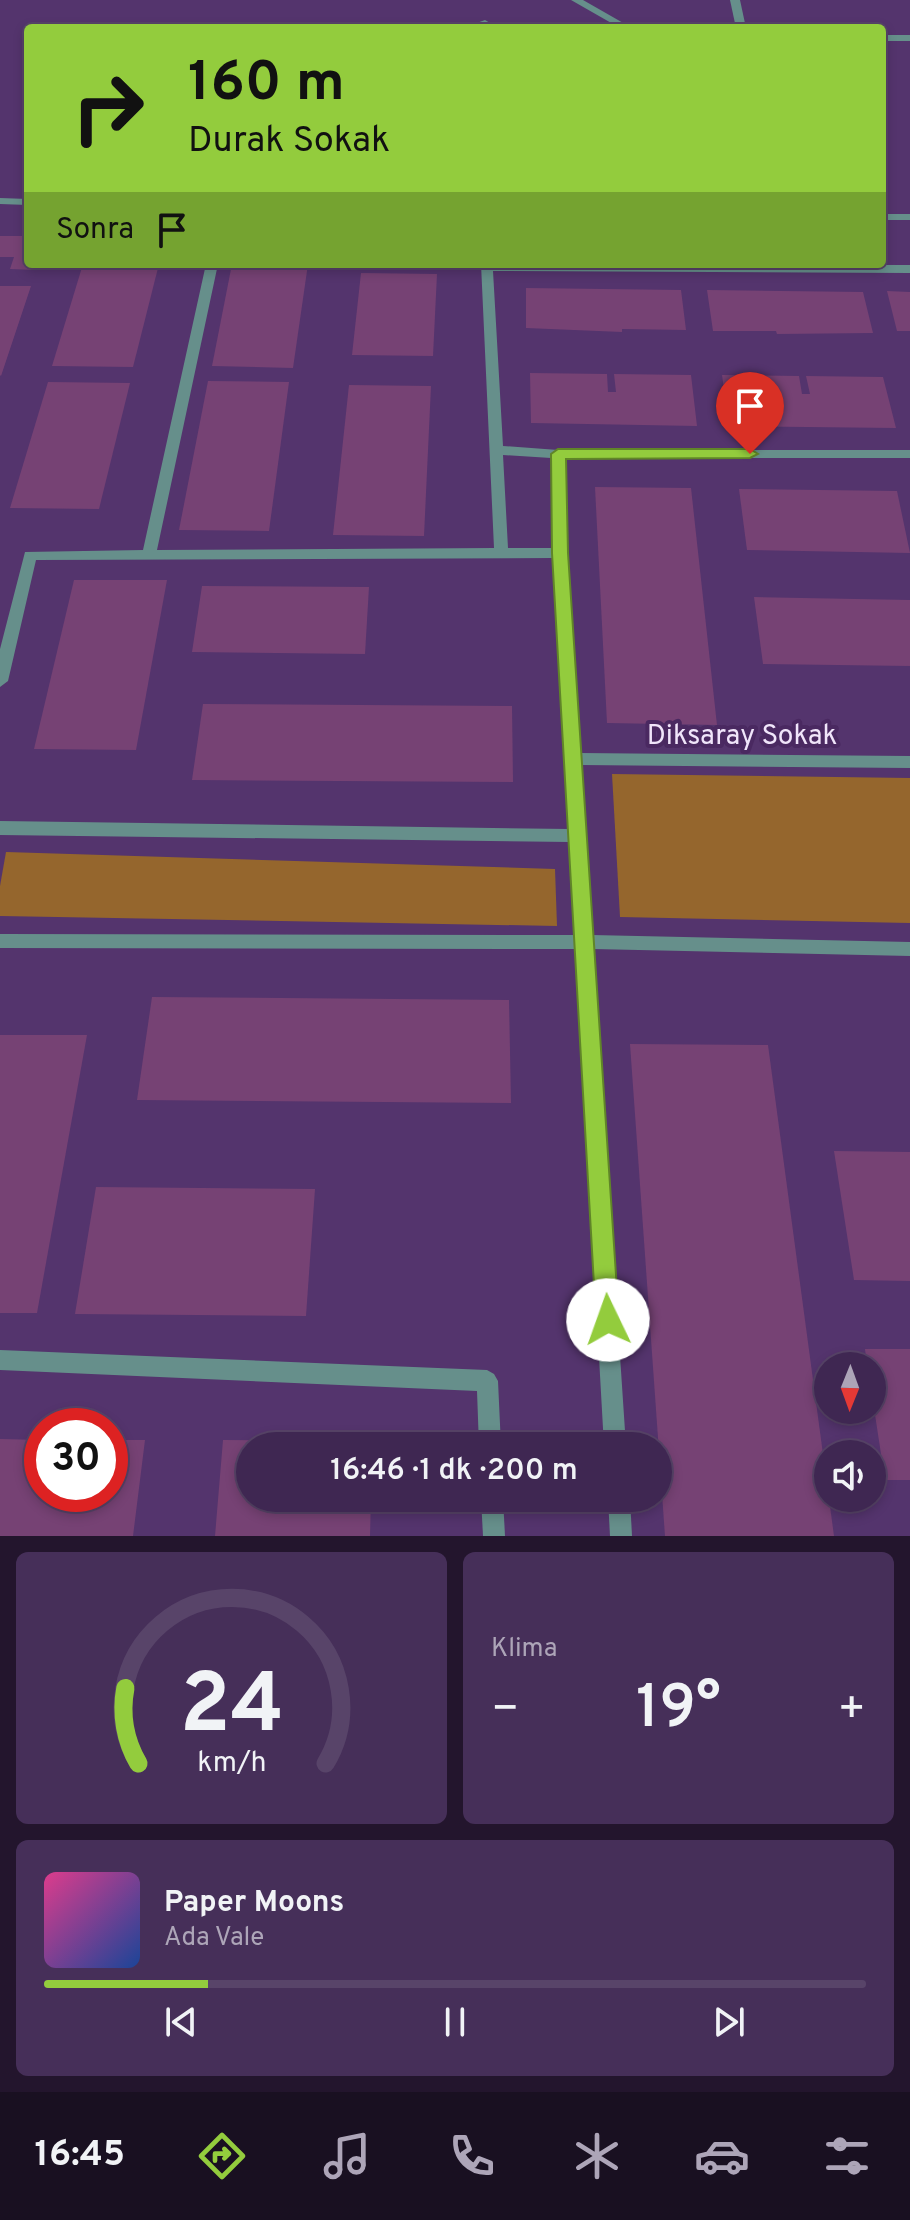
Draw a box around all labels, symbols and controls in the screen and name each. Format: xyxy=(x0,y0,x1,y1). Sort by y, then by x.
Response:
text: 160 m xyxy=(188,50,345,120)
icon: right xyxy=(56,56,160,160)
text: Durak Sokak xyxy=(188,119,390,165)
icon: arrive xyxy=(150,208,194,252)
text: Sonra xyxy=(56,212,134,249)
pin xyxy=(716,372,784,454)
icon: arrive xyxy=(728,384,772,428)
street label: Diksaray Sokak xyxy=(647,719,837,755)
position arrow xyxy=(566,1278,650,1362)
north arrow xyxy=(814,1352,886,1424)
map controls xyxy=(814,1352,886,1512)
speed limit sign: 30 xyxy=(24,1408,128,1512)
button: sound xyxy=(814,1440,886,1512)
text: 16:46 · 1 dk · 200 m xyxy=(330,1453,578,1490)
text: Klima xyxy=(491,1633,557,1666)
text: 24 xyxy=(179,1657,284,1762)
text: 19° xyxy=(636,1673,721,1749)
text: − xyxy=(491,1683,519,1739)
text: + xyxy=(838,1683,866,1739)
text: km/h xyxy=(197,1746,266,1782)
text: Paper Moons xyxy=(164,1885,344,1922)
text: Ada Vale xyxy=(164,1922,264,1955)
icon: previous xyxy=(159,2000,203,2044)
icon: pause xyxy=(433,2000,477,2044)
icon: next xyxy=(707,2000,751,2044)
icon: directions xyxy=(194,2128,250,2184)
icon: music xyxy=(319,2128,375,2184)
icon: phone xyxy=(444,2128,500,2184)
icon: climate xyxy=(569,2128,625,2184)
icon: car xyxy=(694,2128,750,2184)
icon: filters xyxy=(819,2128,875,2184)
text: 16:45 xyxy=(35,2133,125,2179)

